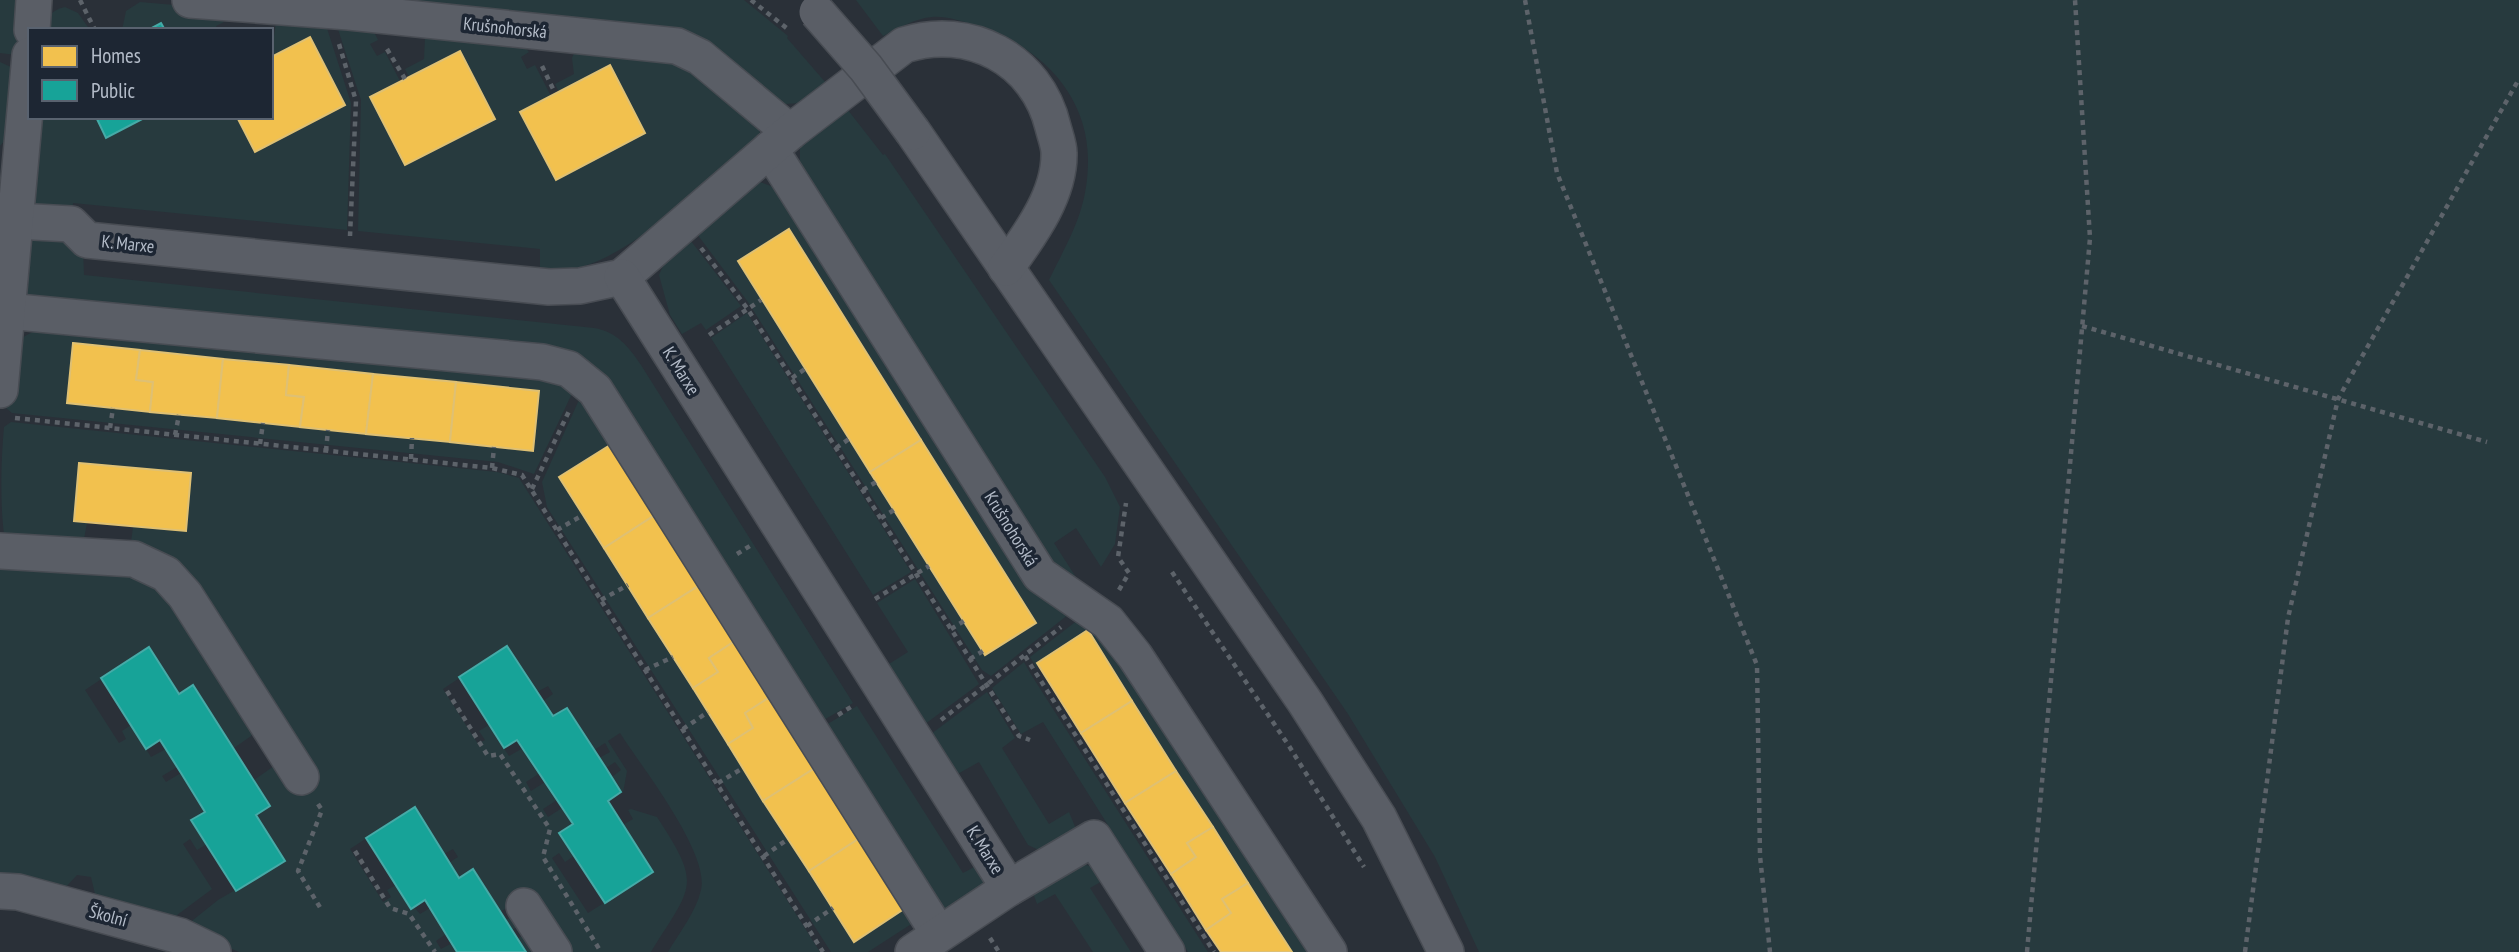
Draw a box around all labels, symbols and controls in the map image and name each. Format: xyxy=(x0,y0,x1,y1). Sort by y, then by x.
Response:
street label: Krušnohorská xyxy=(462,12,548,43)
legend xyxy=(28,28,273,119)
text: Homes xyxy=(91,42,141,69)
text: Public xyxy=(91,77,136,104)
street label: K. Marxe xyxy=(101,229,156,258)
street label: K. Marxe xyxy=(658,342,705,399)
street label: Krušnohorská xyxy=(979,487,1043,570)
street label: K. Marxe xyxy=(962,821,1009,878)
street label: Školní xyxy=(87,899,130,932)

